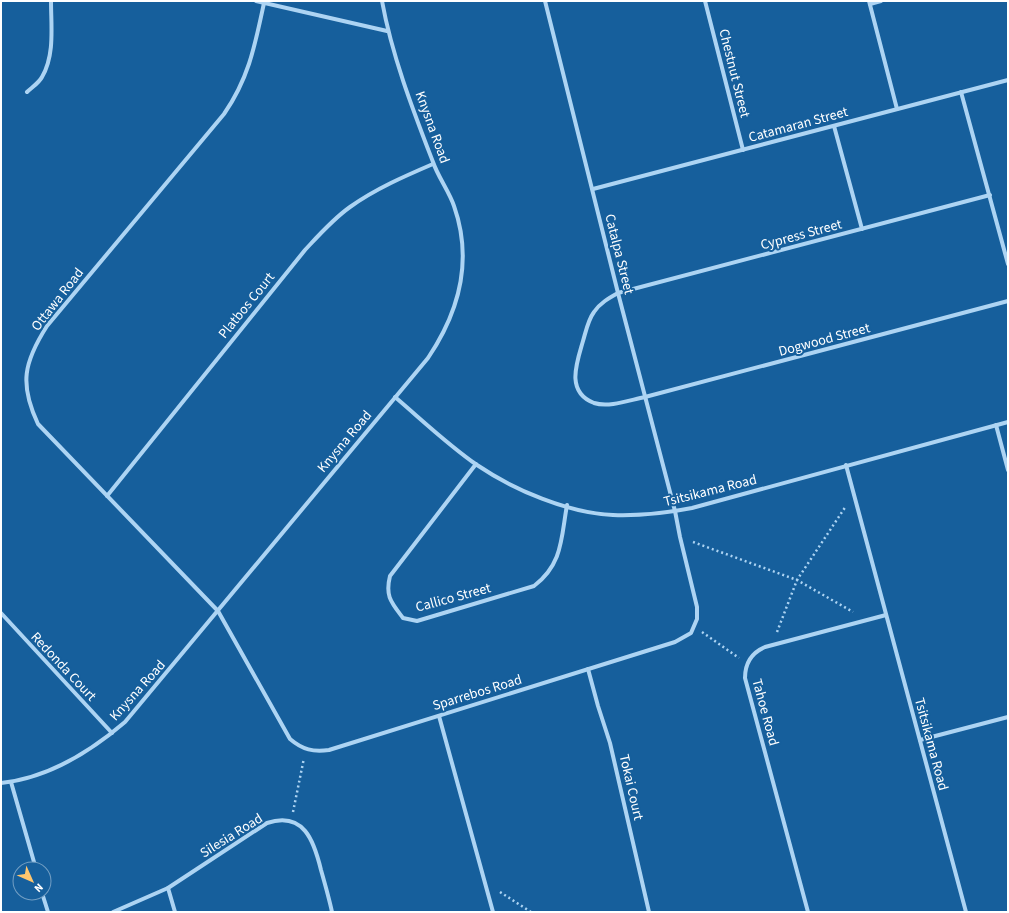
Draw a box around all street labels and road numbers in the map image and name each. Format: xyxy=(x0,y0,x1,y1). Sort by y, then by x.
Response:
street label: Chestnut Street xyxy=(713,27,755,120)
street label: Knysna Road xyxy=(410,88,454,166)
street label: Catamaran Street xyxy=(746,102,850,148)
street label: Catalpa Street xyxy=(599,212,639,297)
street label: Cypress Street xyxy=(758,214,844,255)
street label: Ottawa Road xyxy=(27,264,89,335)
street label: Platbos Court xyxy=(214,268,280,343)
street label: Dogwood Street xyxy=(776,318,873,362)
street label: Knysna Road xyxy=(313,406,377,477)
street label: Tsitsikama Road xyxy=(662,470,759,512)
street label: Callico Street xyxy=(413,578,493,618)
street label: Redonda Court xyxy=(26,628,101,706)
street label: Knysna Road xyxy=(105,656,171,726)
street label: Sparrebos Road xyxy=(430,670,525,716)
street label: Tahoe Road xyxy=(747,677,784,748)
street label: Tsitsikama Road xyxy=(909,696,953,793)
street label: Tokai Court xyxy=(614,752,648,822)
street label: Silesia Road xyxy=(196,809,267,863)

